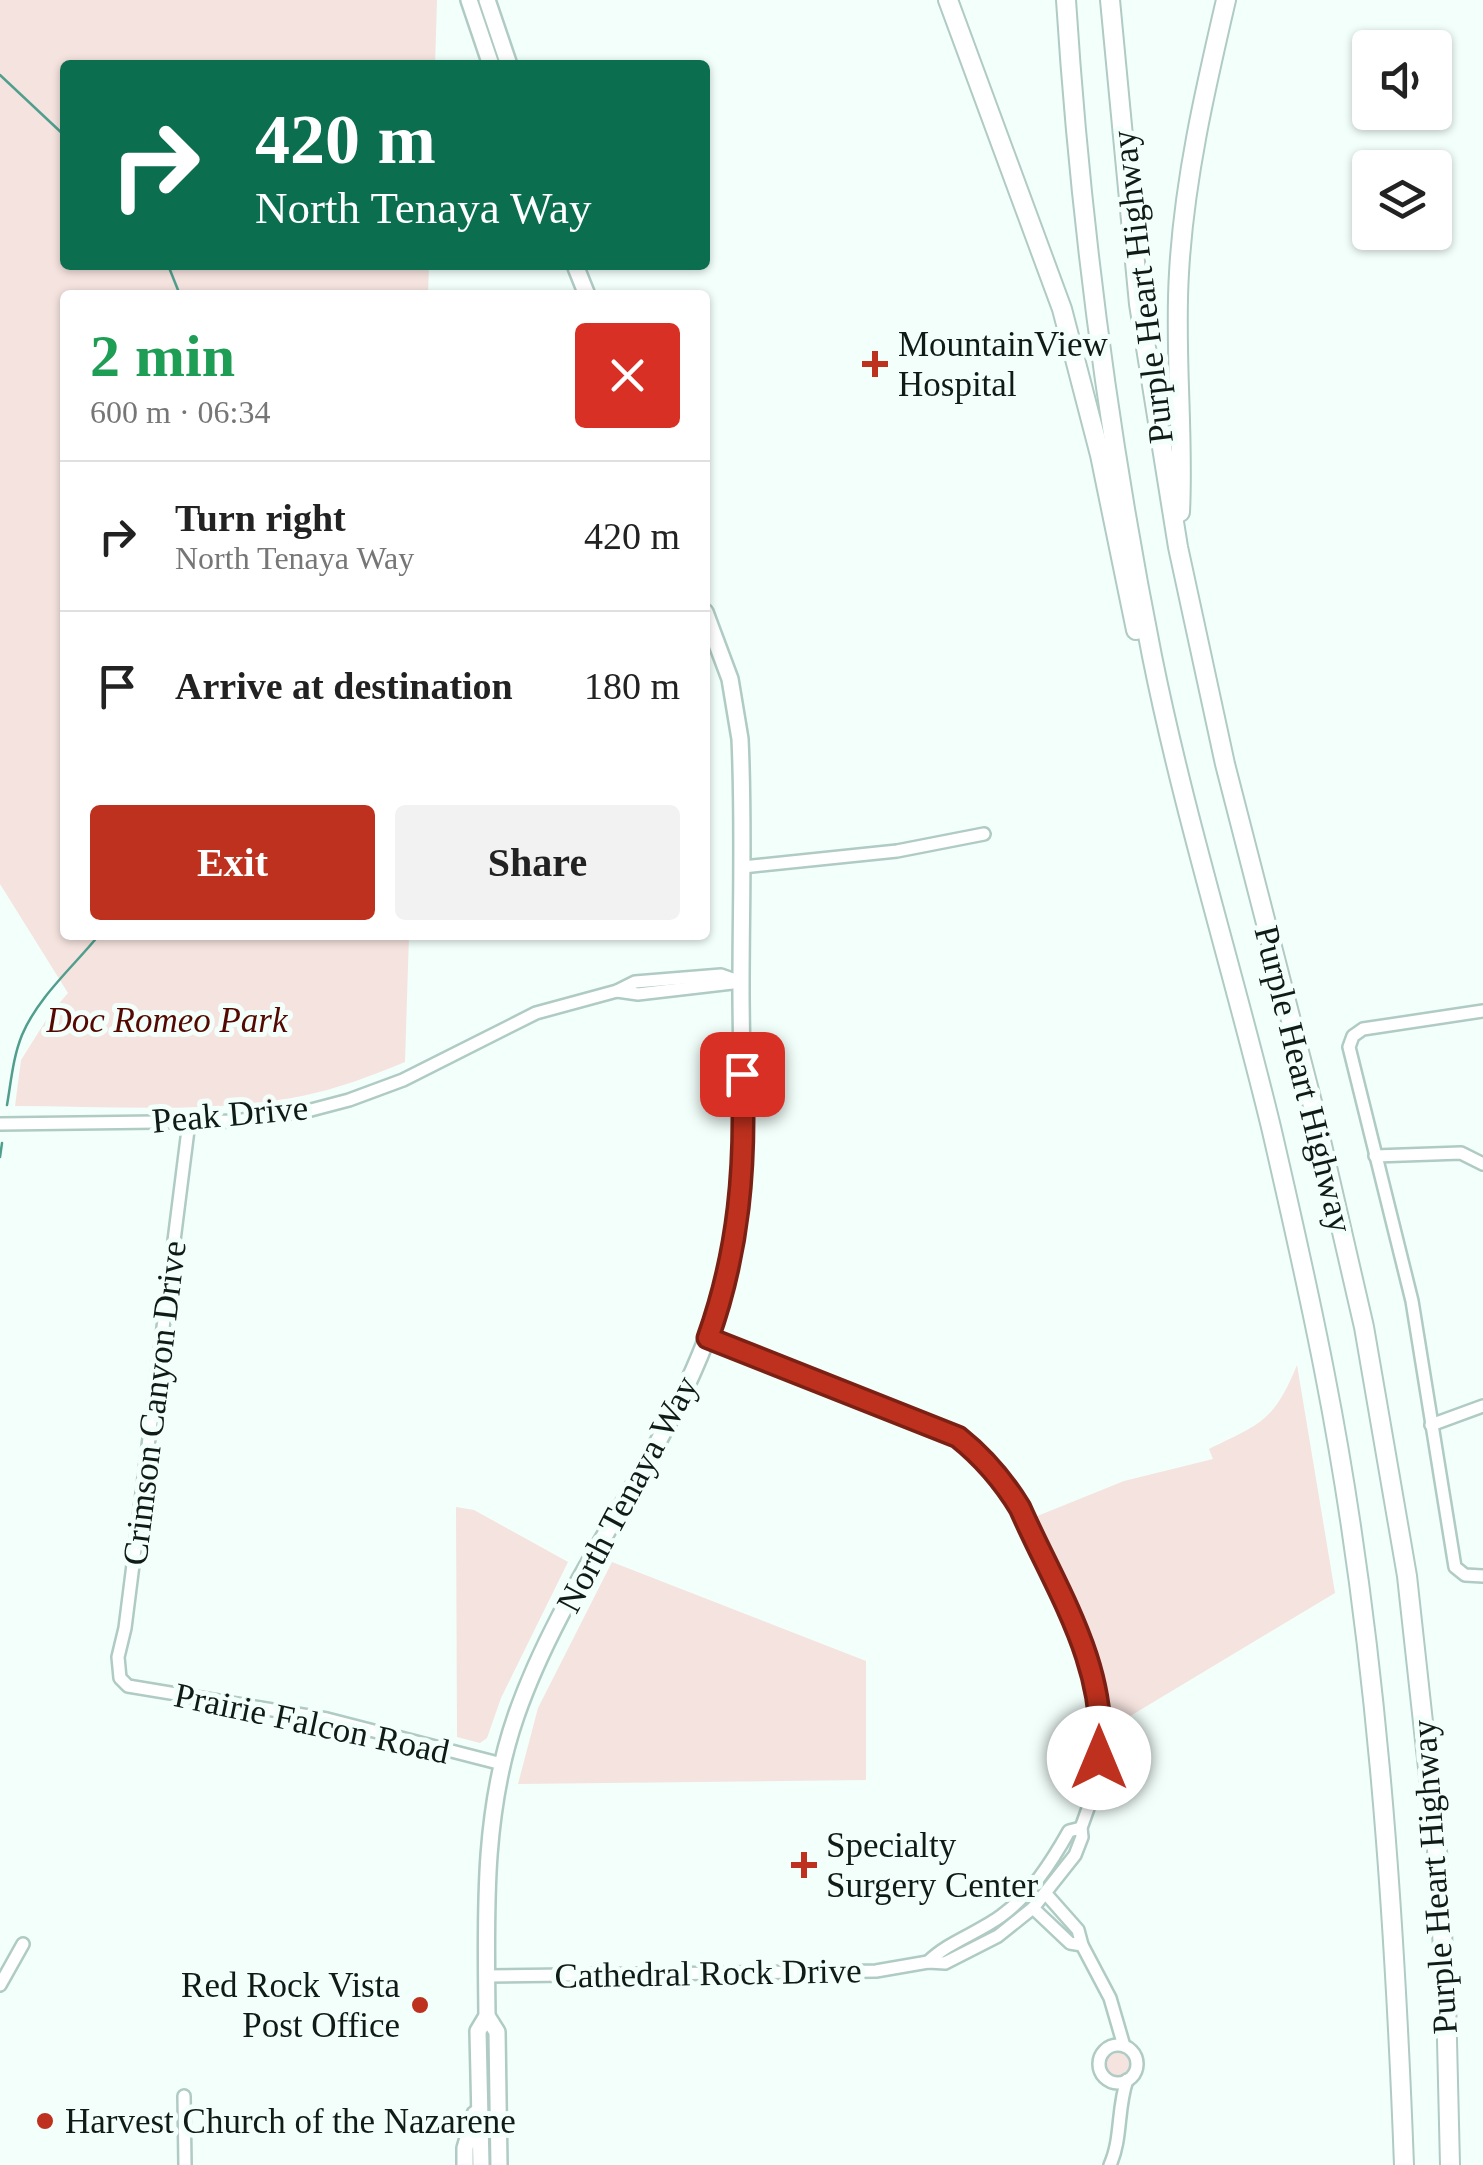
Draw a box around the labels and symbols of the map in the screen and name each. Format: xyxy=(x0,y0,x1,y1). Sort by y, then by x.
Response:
street label: Purple Heart Highway xyxy=(1104,128,1181,446)
place label: MountainView Hospital xyxy=(898,325,1109,404)
marker: MountainView Hospital xyxy=(862,351,888,377)
street label: Purple Heart Highway xyxy=(1247,922,1361,1237)
park label: Doc Romeo Park xyxy=(45,1001,289,1040)
pin xyxy=(700,1032,785,1117)
street label: Peak Drive xyxy=(150,1088,310,1141)
street label: Crimson Canyon Drive xyxy=(115,1239,194,1568)
street label: North Tenaya Way xyxy=(549,1369,706,1619)
street label: Prairie Falcon Road xyxy=(171,1675,453,1772)
position arrow xyxy=(1047,1706,1151,1810)
street label: Purple Heart Highway xyxy=(1404,1718,1465,2035)
place label: Specialty Surgery Center xyxy=(826,1826,1039,1905)
marker: Specialty Surgery Center xyxy=(791,1852,817,1878)
street label: Cathedral Rock Drive xyxy=(554,1951,862,1996)
place label: Red Rock Vista Post Office xyxy=(181,1966,400,2045)
marker: Red Rock Vista Post Office xyxy=(409,1994,431,2016)
place label: Harvest Church of the Nazarene xyxy=(65,2102,516,2141)
marker: Harvest Church of the Nazarene xyxy=(34,2110,56,2132)

